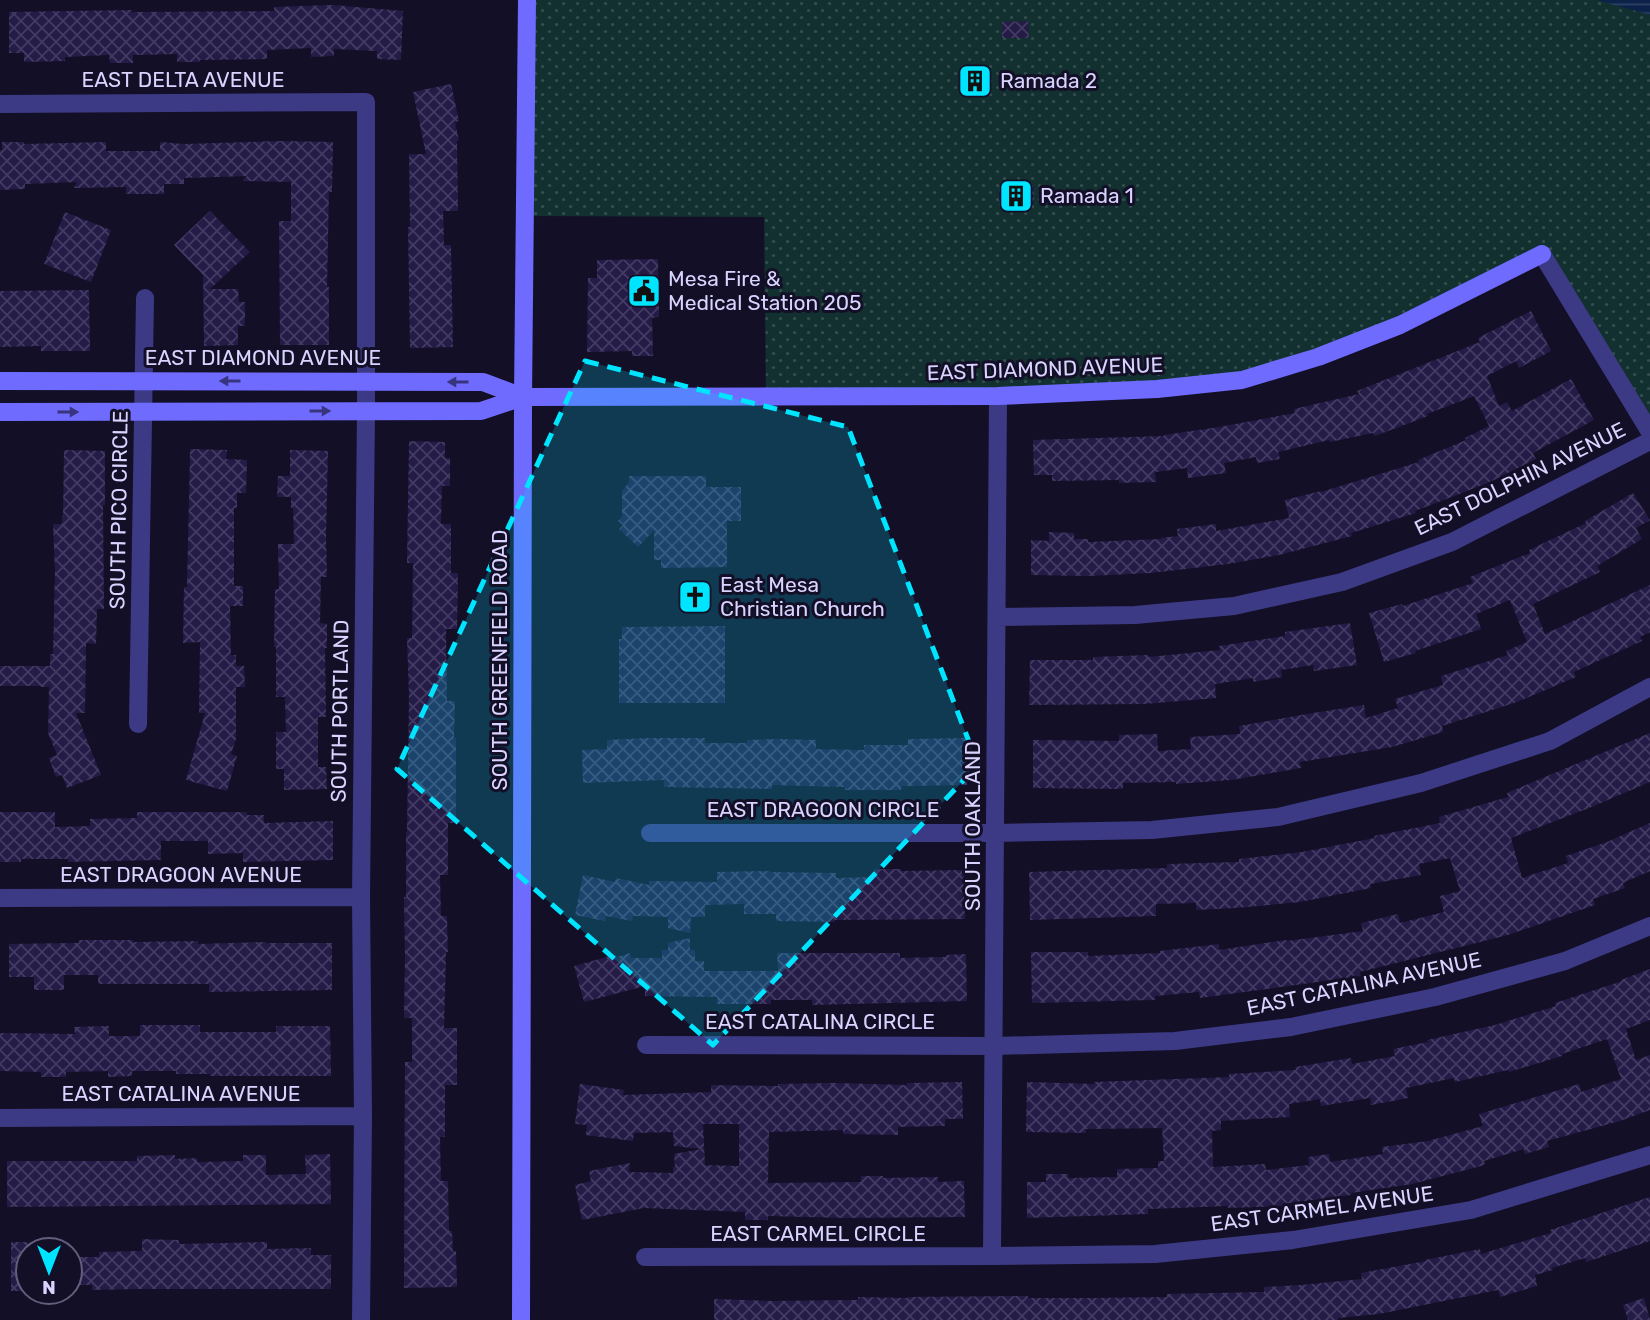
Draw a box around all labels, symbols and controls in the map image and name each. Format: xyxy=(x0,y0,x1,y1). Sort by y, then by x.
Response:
building icon: Ramada 2 xyxy=(956,62,994,100)
street label: EAST DELTA AVENUE xyxy=(81,67,285,92)
place label: Ramada 2 xyxy=(1000,68,1097,93)
building icon: Ramada 1 xyxy=(997,177,1035,215)
place label: Ramada 1 xyxy=(1040,183,1134,208)
place label: Mesa Fire & Medical Station 205 xyxy=(668,266,862,315)
public building icon: Mesa Fire & Medical Station 205 xyxy=(625,272,663,310)
street label: EAST DIAMOND AVENUE xyxy=(145,345,381,370)
street label: EAST DIAMOND AVENUE xyxy=(926,352,1164,385)
one-way arrow xyxy=(219,375,241,387)
one-way arrow xyxy=(446,376,468,388)
one-way arrow xyxy=(309,405,331,417)
one-way arrow xyxy=(57,406,79,418)
street label: SOUTH PICO CIRCLE xyxy=(104,410,133,610)
street label: EAST DOLPHIN AVENUE xyxy=(1410,417,1629,541)
street label: SOUTH GREENFIELD ROAD xyxy=(487,530,512,790)
place label: East Mesa Christian Church xyxy=(720,572,885,621)
church icon: East Mesa Christian Church xyxy=(676,578,714,616)
street label: SOUTH PORTLAND xyxy=(325,619,354,803)
street label: SOUTH OAKLAND xyxy=(960,741,985,911)
street label: EAST DRAGOON CIRCLE xyxy=(707,797,939,822)
street label: EAST DRAGOON AVENUE xyxy=(60,862,302,887)
street label: EAST CATALINA AVENUE xyxy=(1244,946,1483,1021)
street label: EAST CATALINA CIRCLE xyxy=(705,1009,935,1034)
street label: EAST CATALINA AVENUE xyxy=(61,1081,301,1106)
street label: EAST CARMEL AVENUE xyxy=(1209,1180,1435,1237)
street label: EAST CARMEL CIRCLE xyxy=(710,1221,926,1246)
north arrow xyxy=(14,1236,84,1306)
text: N xyxy=(42,1276,56,1299)

